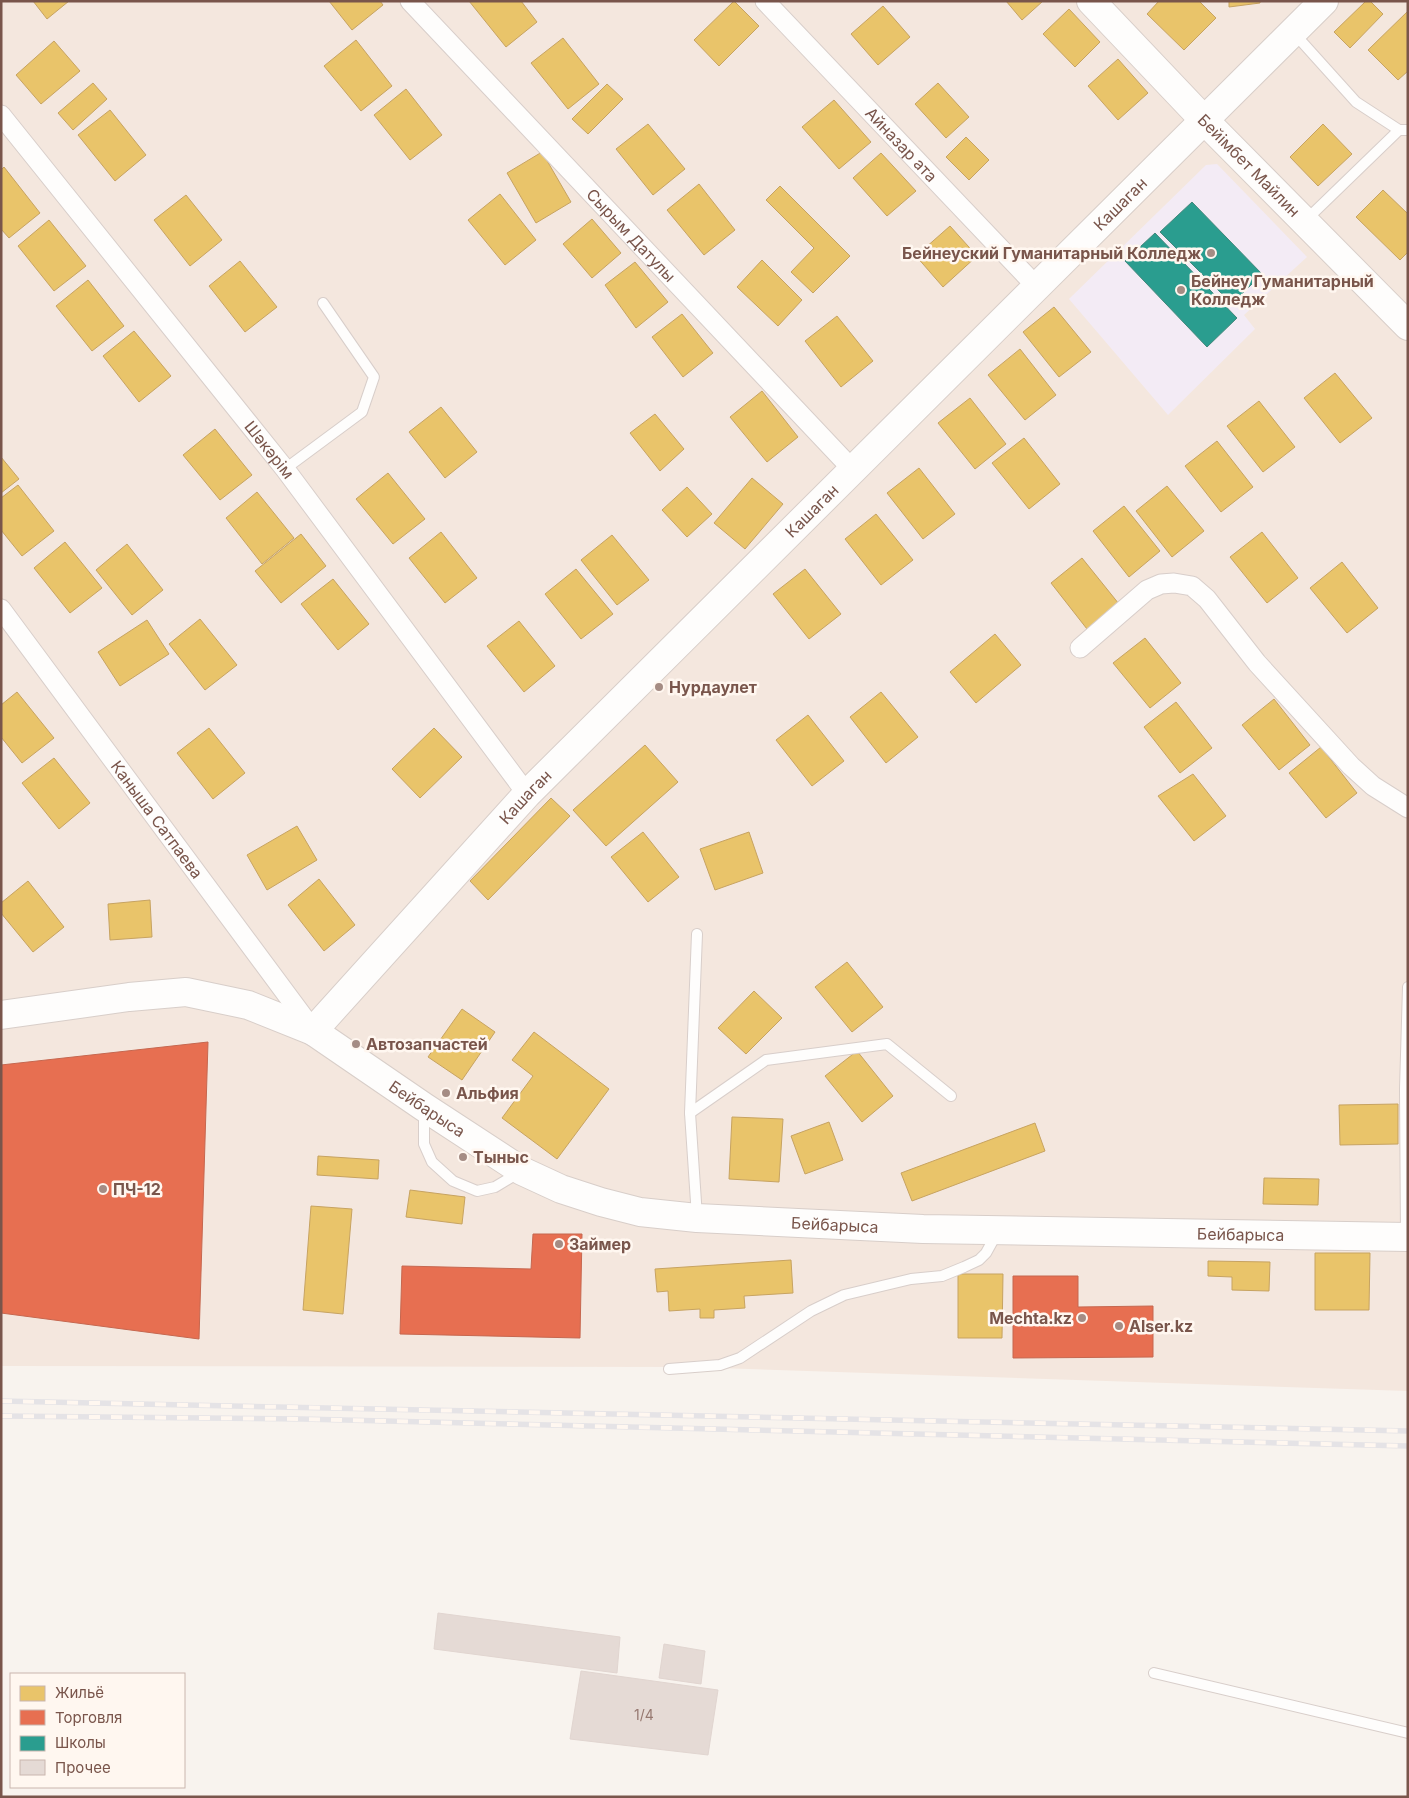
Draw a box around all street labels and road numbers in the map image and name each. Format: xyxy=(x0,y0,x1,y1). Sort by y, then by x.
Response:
street label: Айназар ата xyxy=(861,103,942,186)
street label: Бейімбет Майлин xyxy=(1194,110,1304,221)
street label: Кашаган xyxy=(1089,173,1151,235)
street label: Сырым Датулы xyxy=(582,184,680,286)
street label: Шәкәрім xyxy=(240,417,299,482)
street label: Кашаган xyxy=(781,480,843,542)
street label: Каныша Сатпаева xyxy=(107,757,207,882)
street label: Кашаган xyxy=(495,766,556,828)
street label: Бейбарыса xyxy=(385,1076,469,1141)
street label: Бейбарыса xyxy=(791,1213,879,1237)
street label: Бейбарыса xyxy=(1197,1224,1285,1245)

